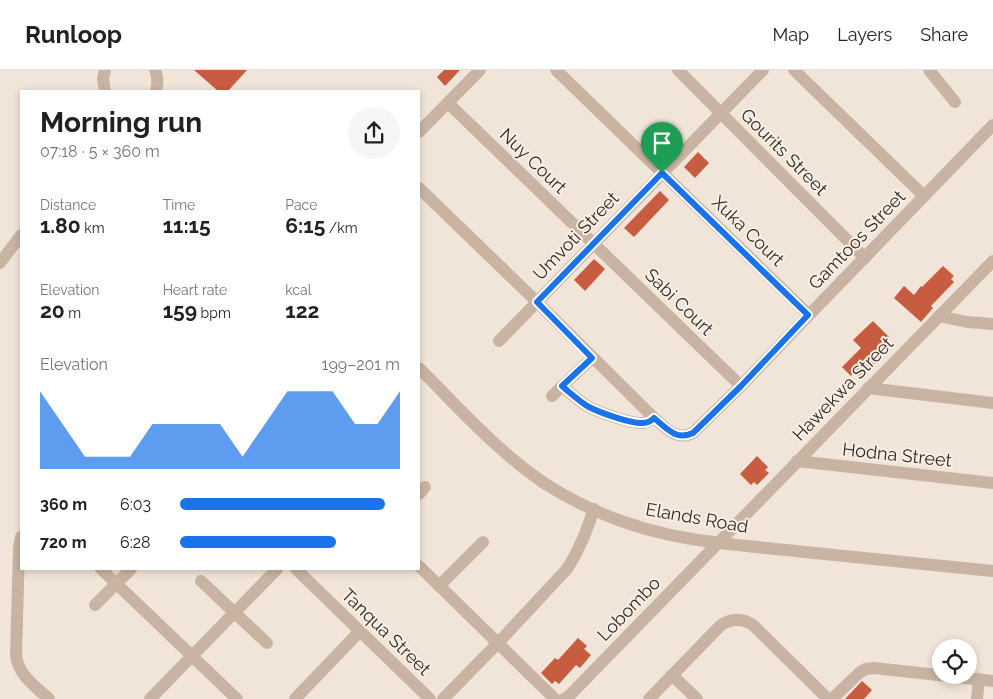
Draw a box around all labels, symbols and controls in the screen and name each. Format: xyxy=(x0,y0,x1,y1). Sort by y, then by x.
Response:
text: Runloop xyxy=(25,20,122,49)
text: Map xyxy=(773,24,809,45)
text: Layers xyxy=(837,24,892,45)
text: Share xyxy=(920,24,968,45)
street label: Gourits Street xyxy=(737,104,832,199)
text: Morning run xyxy=(40,106,202,139)
button: share xyxy=(348,107,400,159)
pin xyxy=(641,122,683,173)
street label: Nuy Court xyxy=(496,124,571,198)
icon: arrive xyxy=(648,129,676,157)
text: 07:18 · 5 × 360 m xyxy=(40,142,160,161)
street label: Gamtoos Street xyxy=(804,186,909,294)
street label: Umvoti Street xyxy=(528,187,623,284)
street label: Xuka Court xyxy=(708,191,789,270)
text: Distance xyxy=(40,197,96,213)
text: Time xyxy=(163,197,195,213)
text: Pace xyxy=(285,197,317,213)
text: 1.80 xyxy=(40,213,81,238)
text: 11:15 xyxy=(163,213,211,238)
text: 6:15 xyxy=(285,213,325,238)
text: km xyxy=(81,220,105,236)
text: /km xyxy=(325,220,358,236)
street label: Sabi Court xyxy=(641,264,718,339)
text: Elevation xyxy=(40,282,99,298)
text: Heart rate xyxy=(163,282,227,298)
text: kcal xyxy=(285,282,312,298)
text: 20 xyxy=(40,298,65,323)
text: 159 xyxy=(163,298,197,323)
text: 122 xyxy=(285,298,319,323)
text: m xyxy=(65,305,81,321)
text: bpm xyxy=(197,305,231,321)
street label: Hawekwa Street xyxy=(788,333,897,445)
text: Elevation xyxy=(40,355,108,374)
text: 199–201 m xyxy=(322,355,400,374)
street label: Hodna Street xyxy=(841,438,953,471)
text: 360 m xyxy=(40,495,87,514)
text: 6:03 xyxy=(120,495,151,514)
street label: Elands Road xyxy=(644,498,750,537)
text: 720 m xyxy=(40,533,87,552)
text: 6:28 xyxy=(120,533,150,552)
street label: Lobombo xyxy=(593,572,665,645)
street label: Tanqua Street xyxy=(338,584,435,679)
map controls xyxy=(932,639,977,684)
button: locate xyxy=(932,639,977,684)

